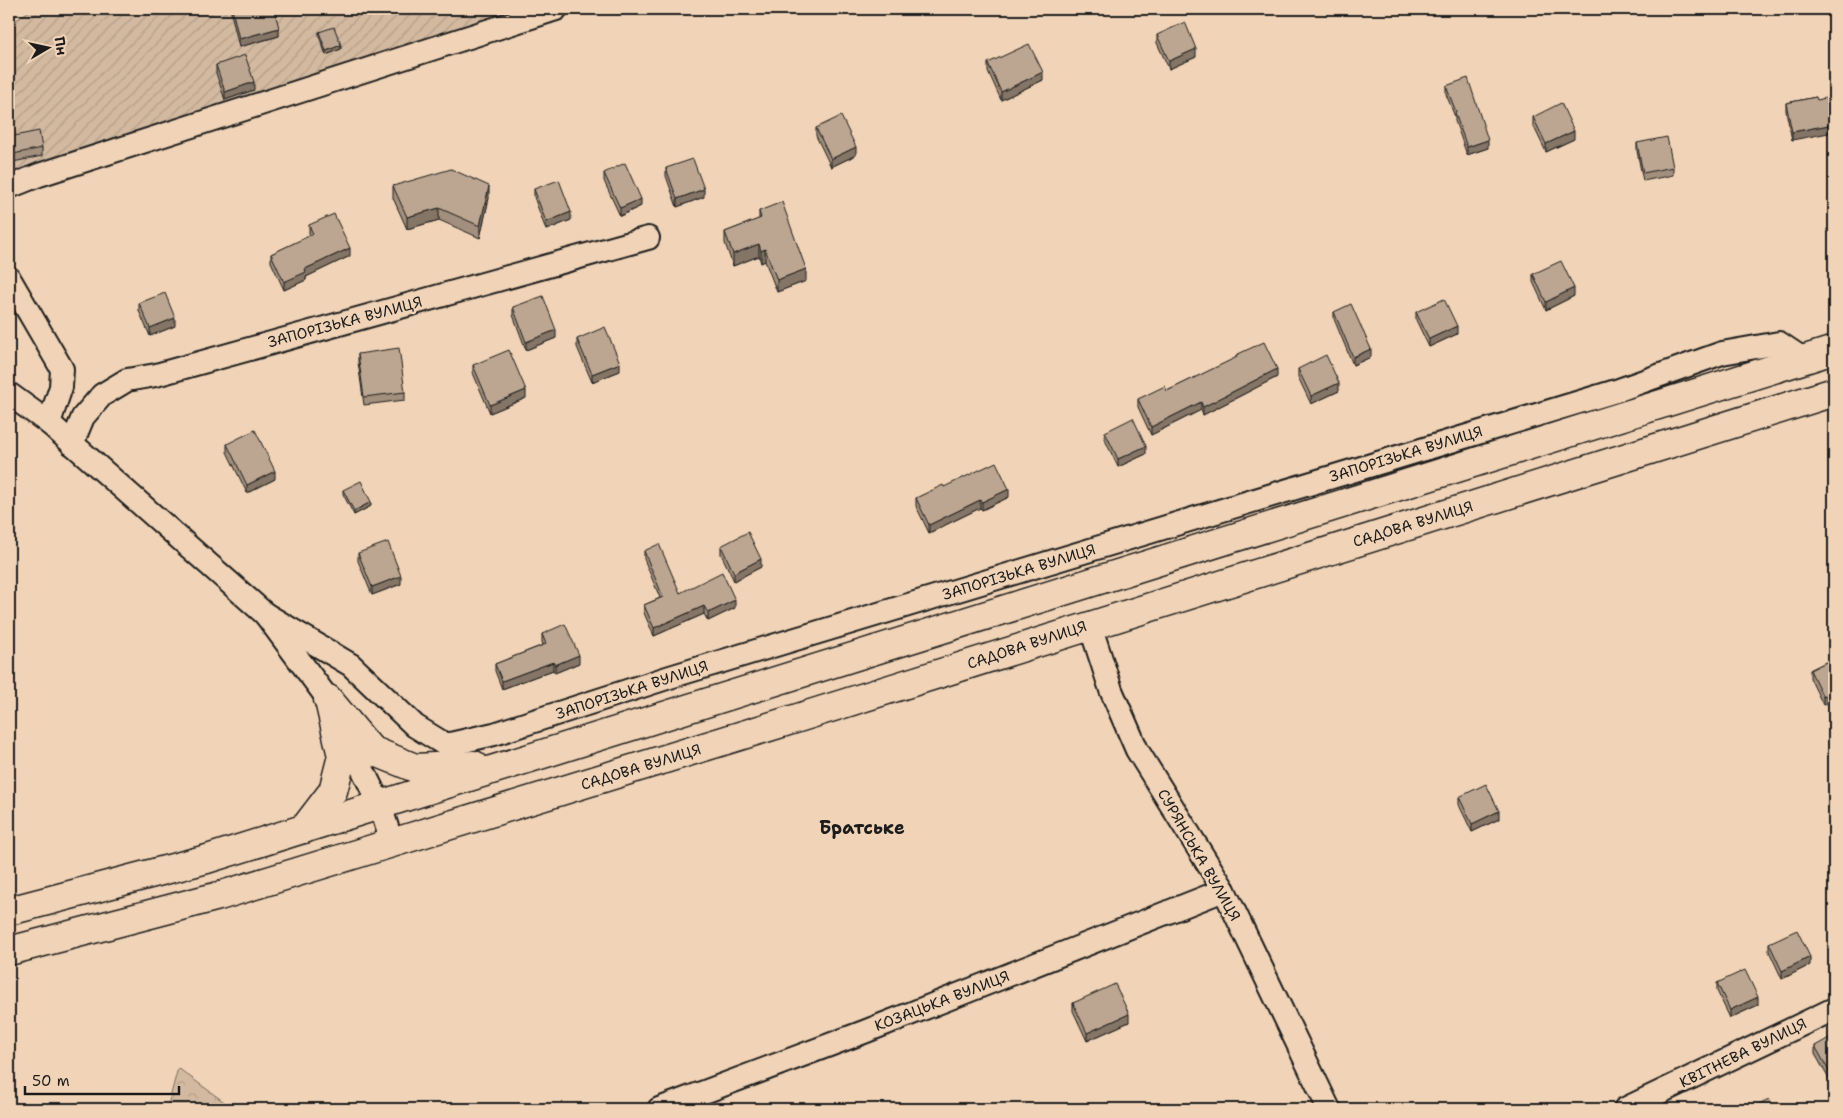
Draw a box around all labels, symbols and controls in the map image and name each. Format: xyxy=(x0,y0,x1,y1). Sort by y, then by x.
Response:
north arrow xyxy=(22,22,72,72)
text: Пн xyxy=(51,35,71,57)
street label: ЗАПОРІЗЬКА ВУЛИЦЯ xyxy=(266,292,424,352)
street label: ЗАПОРІЗЬКА ВУЛИЦЯ xyxy=(1327,421,1485,487)
street label: САДОВА ВУЛИЦЯ xyxy=(1350,496,1476,552)
street label: ЗАПОРІЗЬКА ВУЛИЦЯ xyxy=(940,539,1098,605)
street label: САДОВА ВУЛИЦЯ xyxy=(965,616,1089,674)
street label: ЗАПОРІЗЬКА ВУЛИЦЯ xyxy=(553,656,711,724)
street label: САДОВА ВУЛИЦЯ xyxy=(578,739,704,795)
street label: СУРЯНСЬКА ВУЛИЦЯ xyxy=(1153,785,1245,925)
district label: Братське xyxy=(819,816,905,840)
street label: КОЗАЦЬКА ВУЛИЦЯ xyxy=(872,966,1012,1036)
street label: КВІТНЕВА ВУЛИЦЯ xyxy=(1676,1014,1810,1092)
scale bar xyxy=(25,1063,179,1095)
text: 50 m xyxy=(32,1071,70,1091)

